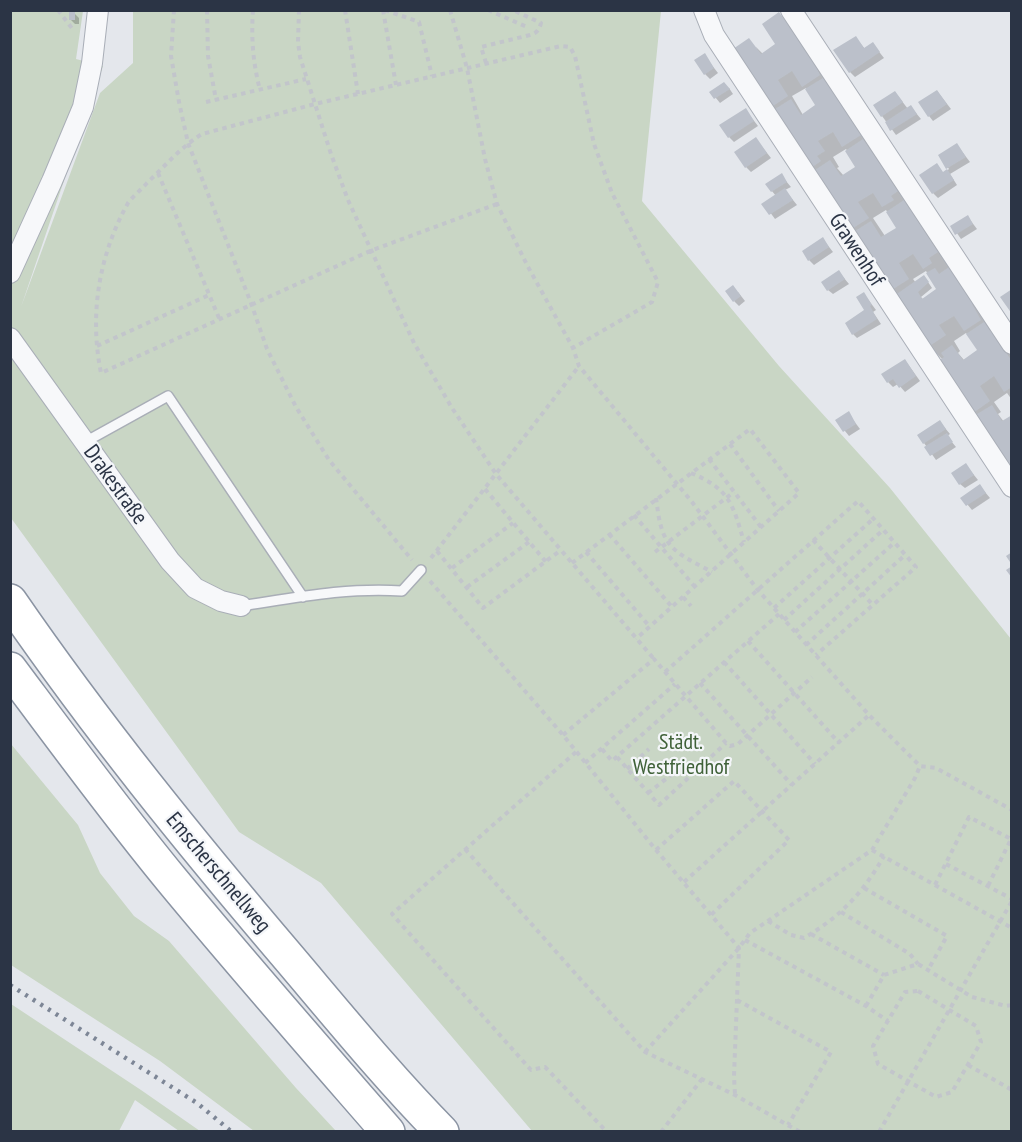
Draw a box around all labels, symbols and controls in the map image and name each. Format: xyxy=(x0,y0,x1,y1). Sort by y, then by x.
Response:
street label: Grawenhof xyxy=(823,209,889,291)
street label: Drakestraße xyxy=(77,440,153,530)
park label: Städt. Westfriedhof xyxy=(633,730,729,782)
street label: Emscherschnellweg xyxy=(160,807,276,939)

